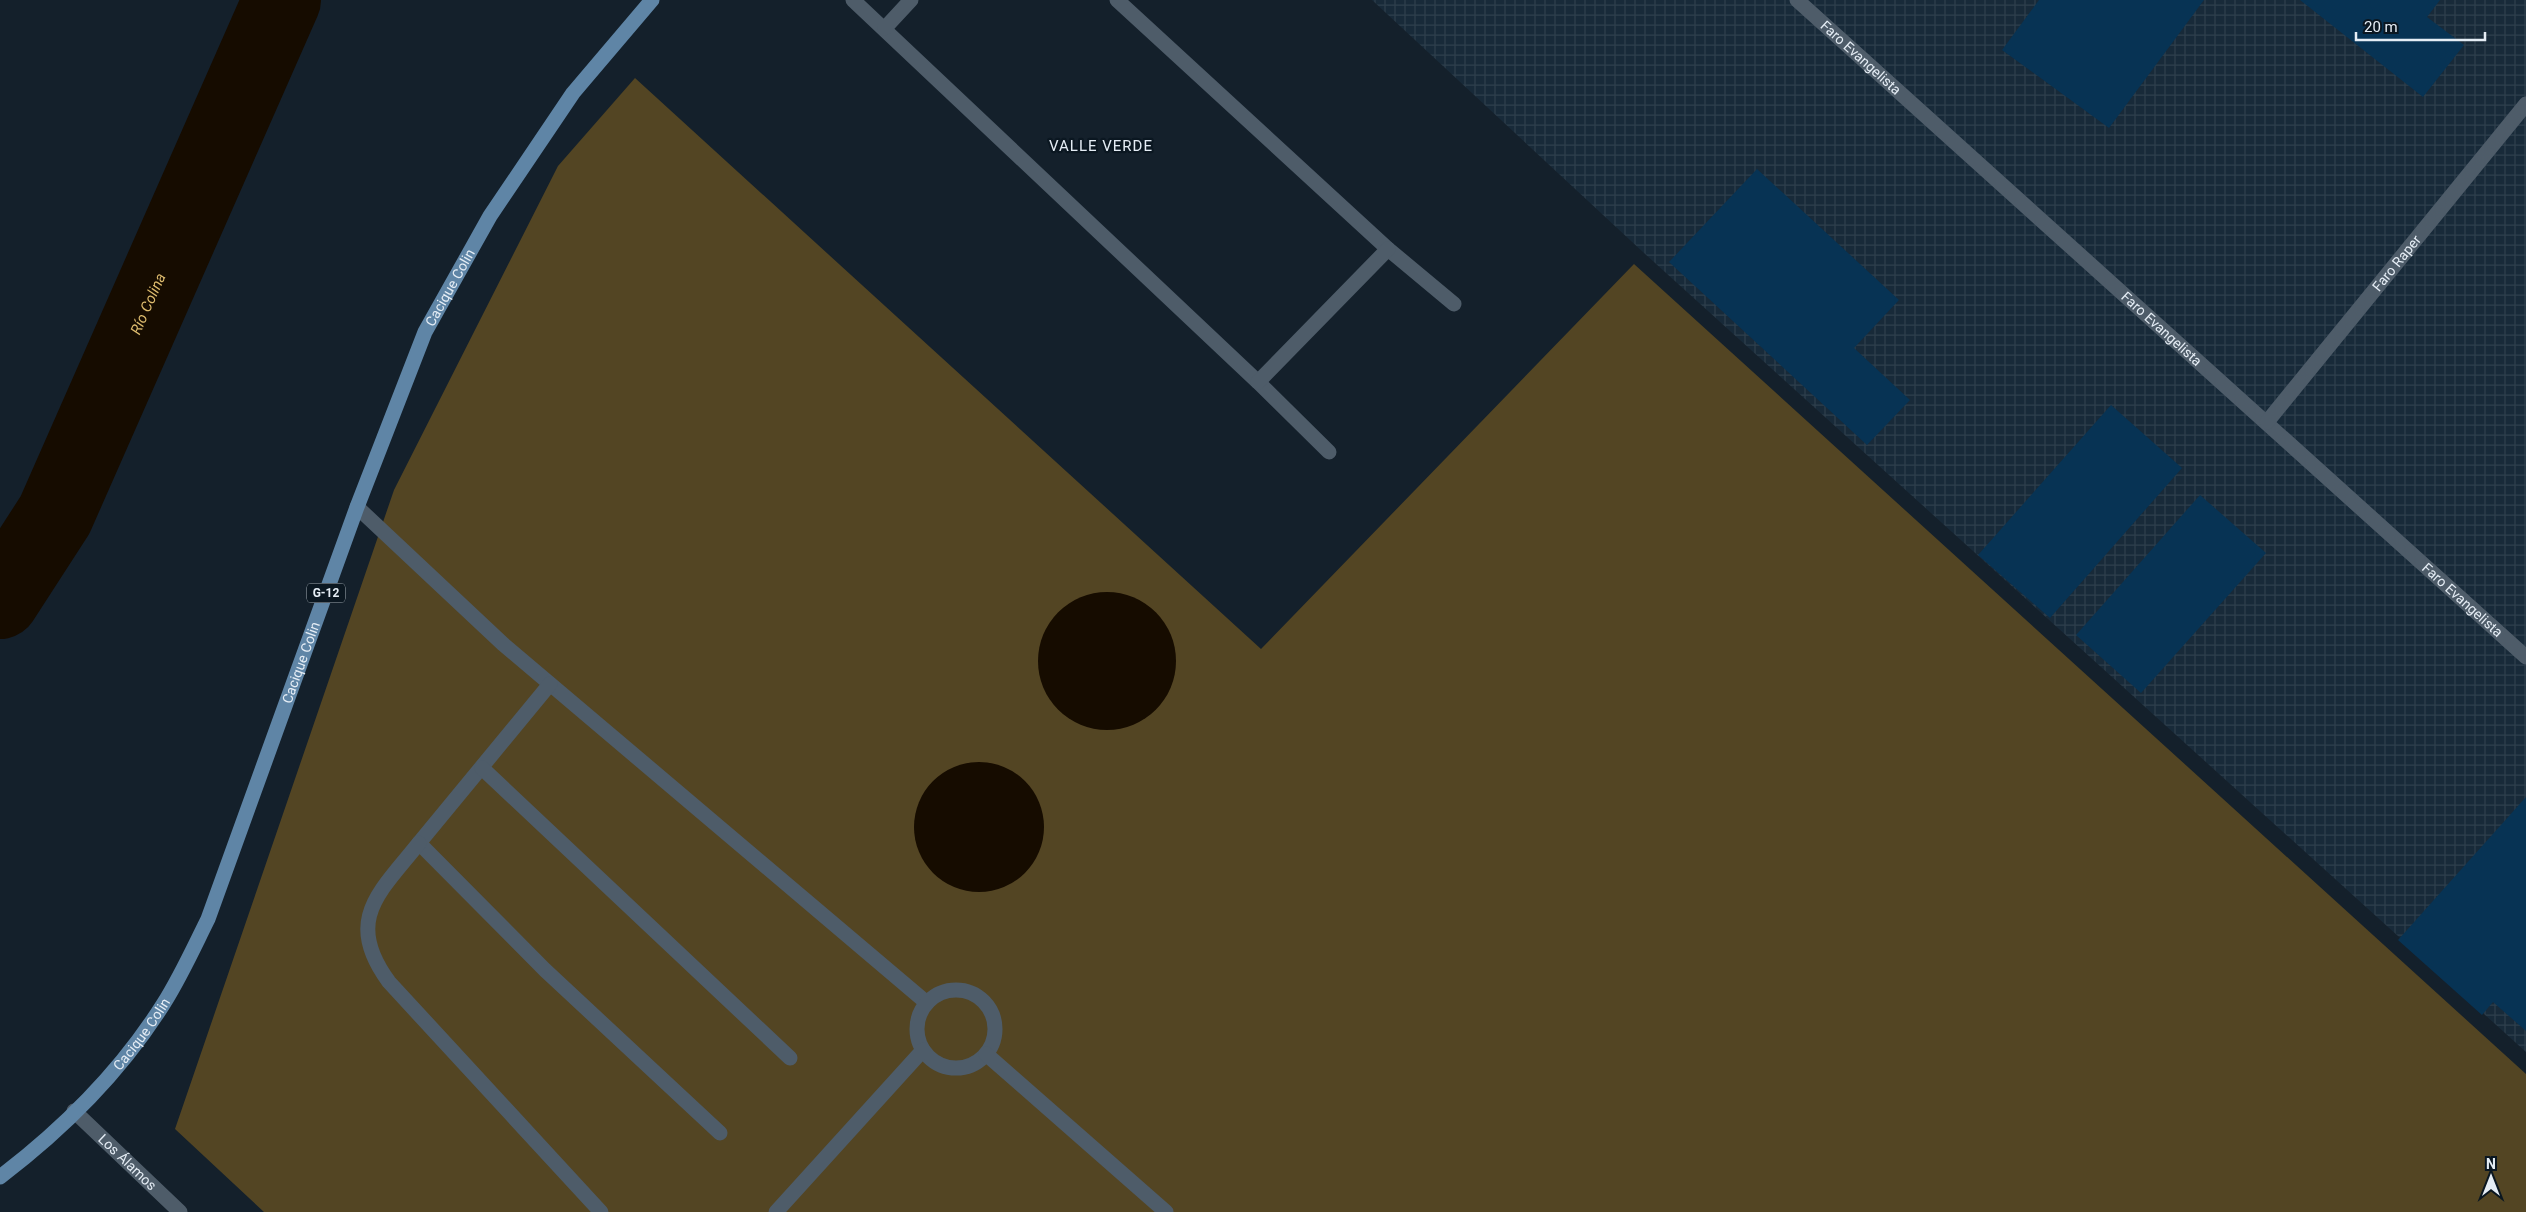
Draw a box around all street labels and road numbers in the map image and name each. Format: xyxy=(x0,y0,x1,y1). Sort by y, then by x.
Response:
street label: Faro Evangelista xyxy=(1817,17,1904,98)
street label: Faro Raper xyxy=(2369,232,2424,294)
street label: Cacique Colin xyxy=(422,246,478,329)
street label: Faro Evangelista xyxy=(2118,288,2205,369)
street label: Faro Evangelista xyxy=(2419,560,2506,640)
road number: G-12 xyxy=(307,584,345,602)
street label: Cacique Colin xyxy=(279,619,323,706)
street label: Cacique Colin xyxy=(110,995,173,1073)
street label: Los Álamos xyxy=(95,1131,160,1193)

